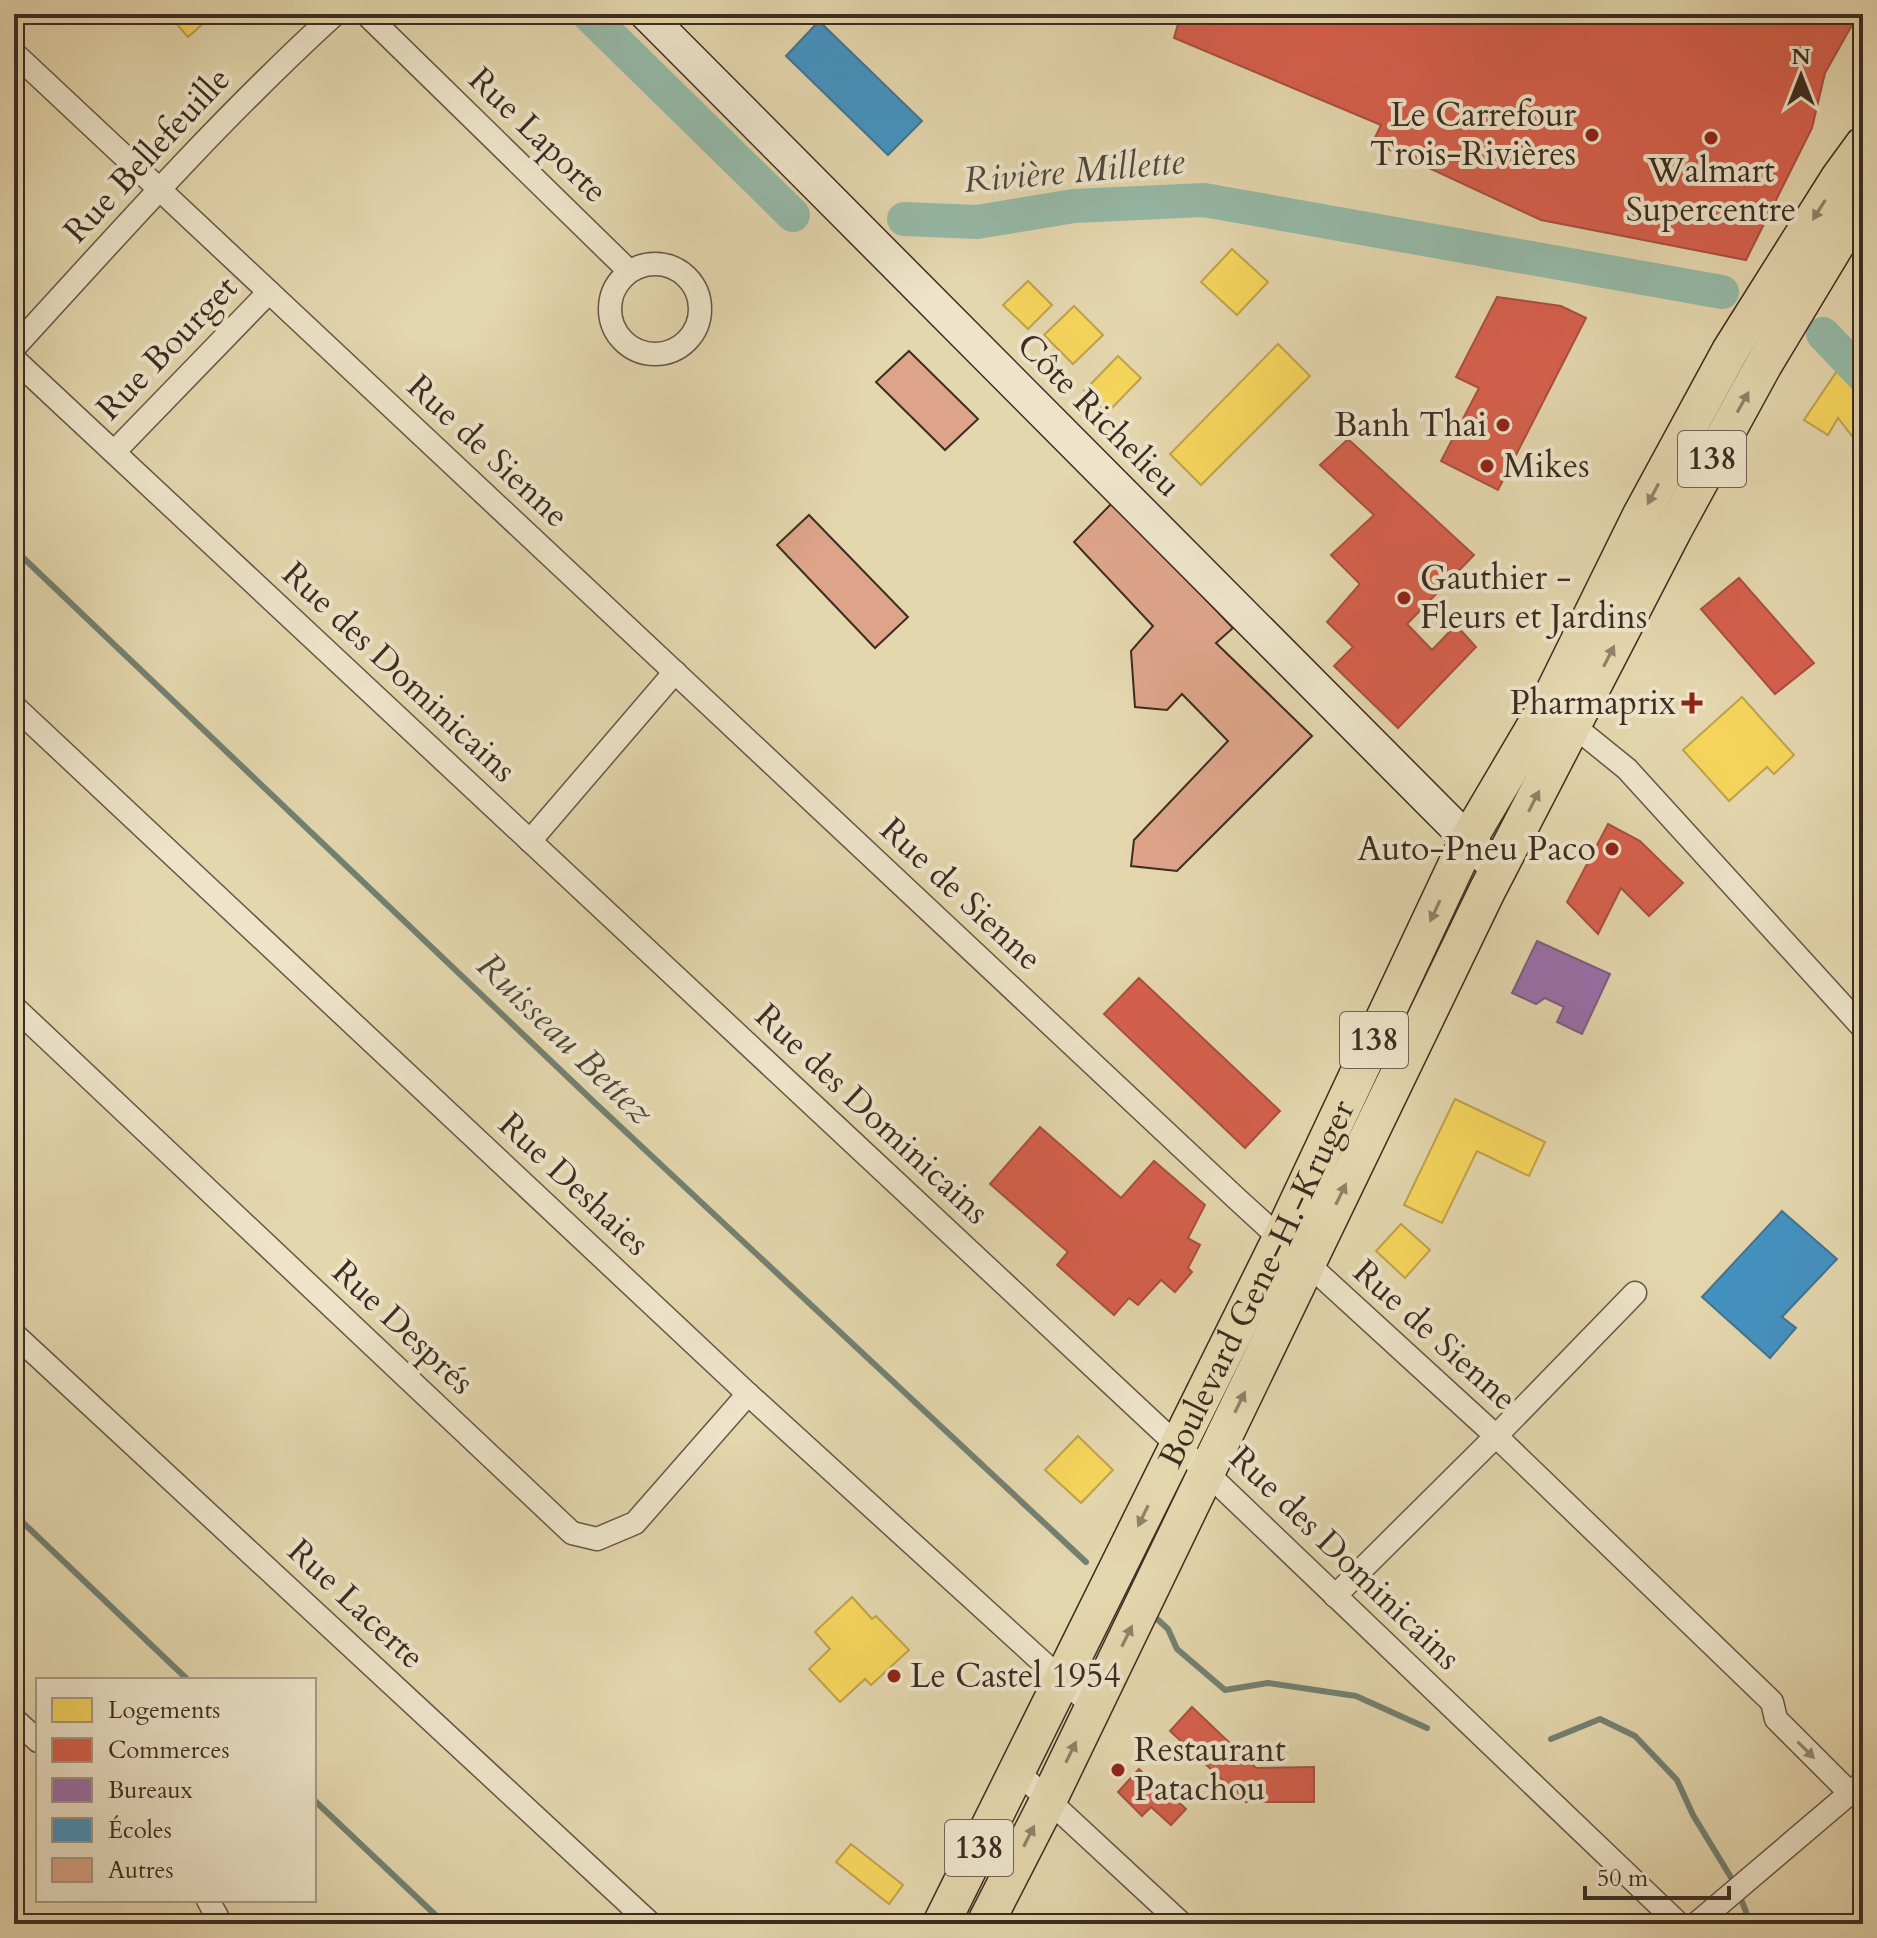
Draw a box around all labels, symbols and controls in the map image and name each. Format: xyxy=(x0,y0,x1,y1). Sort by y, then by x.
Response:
north arrow xyxy=(1761,36,1841,116)
text: N xyxy=(1791,42,1811,72)
street label: Rue Bellefeuille xyxy=(54,57,240,253)
street label: Rue Laporte xyxy=(458,57,618,213)
place label: Le Carrefour Trois-Rivières xyxy=(1370,92,1577,177)
marker: Le Carrefour Trois-Rivières xyxy=(1583,126,1601,144)
marker: Walmart Supercentre xyxy=(1702,129,1720,147)
water label: Rivière Millette xyxy=(962,137,1188,205)
place label: Walmart Supercentre xyxy=(1626,148,1796,233)
one-way arrow xyxy=(1813,199,1827,221)
street label: Rue Bourget xyxy=(86,265,248,430)
street label: Côte Richelieu xyxy=(1007,323,1191,507)
street label: Rue de Sienne xyxy=(397,364,579,538)
one-way arrow xyxy=(1737,390,1750,413)
place label: Banh Thai xyxy=(1334,402,1487,448)
marker: Banh Thai xyxy=(1494,416,1512,434)
road number: 138 xyxy=(1678,431,1746,487)
place label: Mikes xyxy=(1503,443,1590,489)
marker: Mikes xyxy=(1478,457,1496,475)
one-way arrow xyxy=(1646,483,1659,506)
street label: Rue des Dominicains xyxy=(272,551,526,793)
place label: Gauthier - Fleurs et Jardins xyxy=(1420,555,1647,640)
marker: Gauthier - Fleurs et Jardins xyxy=(1395,589,1413,607)
one-way arrow xyxy=(1601,645,1615,667)
place label: Pharmaprix xyxy=(1510,680,1676,726)
marker: Pharmaprix xyxy=(1683,694,1701,712)
one-way arrow xyxy=(1527,790,1541,812)
street label: Rue de Sienne xyxy=(870,807,1052,981)
place label: Auto-Pneu Paco xyxy=(1358,826,1596,872)
marker: Auto-Pneu Paco xyxy=(1603,840,1621,858)
one-way arrow xyxy=(1428,899,1442,922)
water label: Ruisseau Bettez xyxy=(466,942,664,1136)
street label: Rue des Dominicains xyxy=(745,993,999,1235)
road number: 138 xyxy=(1340,1012,1408,1068)
street label: Boulevard Gene-H.-Kruger xyxy=(1148,1092,1366,1475)
street label: Rue Deshaies xyxy=(488,1102,660,1266)
one-way arrow xyxy=(1334,1182,1348,1206)
street label: Rue Després xyxy=(322,1249,484,1405)
street label: Rue de Sienne xyxy=(1343,1249,1527,1421)
one-way arrow xyxy=(1233,1390,1247,1414)
street label: Rue des Dominicains xyxy=(1220,1436,1470,1680)
one-way arrow xyxy=(1136,1505,1149,1528)
street label: Rue Lacerte xyxy=(278,1529,434,1679)
one-way arrow xyxy=(1120,1624,1134,1648)
place label: Le Castel 1954 xyxy=(910,1653,1121,1699)
marker: Le Castel 1954 xyxy=(885,1667,903,1685)
legend xyxy=(36,1678,316,1902)
text: Logements xyxy=(108,1694,220,1727)
place label: Restaurant Patachou xyxy=(1134,1727,1286,1812)
text: Commerces xyxy=(108,1734,229,1767)
one-way arrow xyxy=(1797,1740,1815,1759)
one-way arrow xyxy=(1064,1741,1078,1764)
marker: Restaurant Patachou xyxy=(1109,1761,1127,1779)
text: Bureaux xyxy=(108,1774,193,1807)
text: Écoles xyxy=(108,1814,172,1847)
road number: 138 xyxy=(945,1820,1013,1876)
one-way arrow xyxy=(1023,1825,1036,1848)
scale bar xyxy=(1585,1850,1729,1900)
text: Autres xyxy=(108,1854,174,1887)
text: 50 m xyxy=(1597,1862,1649,1895)

